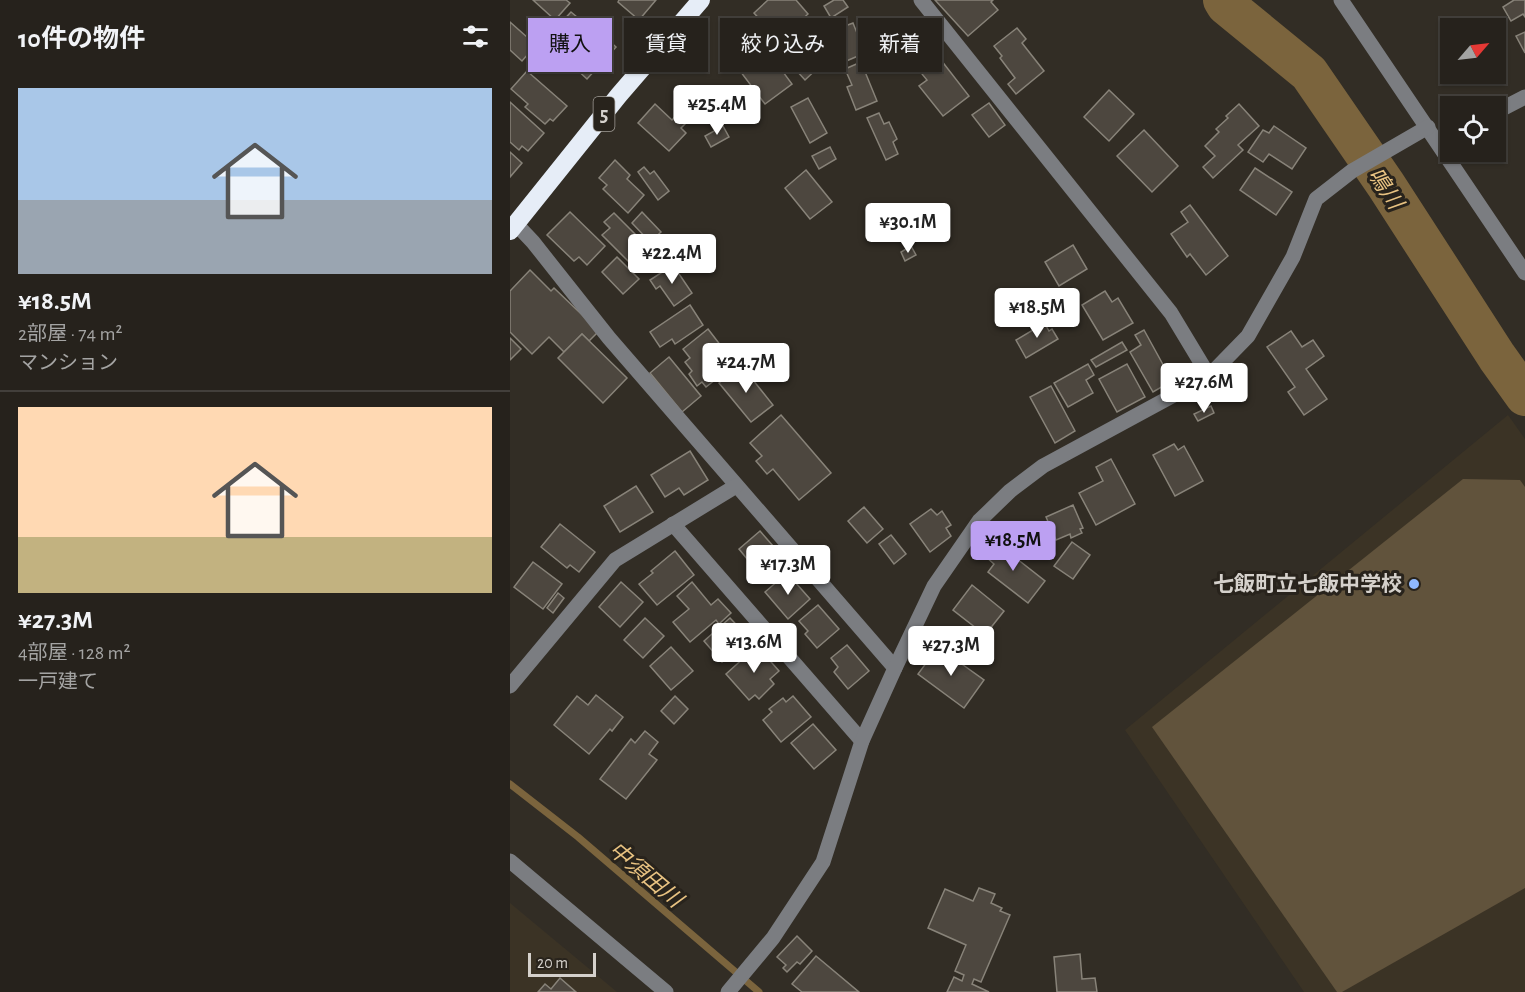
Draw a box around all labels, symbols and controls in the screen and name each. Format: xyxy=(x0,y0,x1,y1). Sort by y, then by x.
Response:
chip: 購入 xyxy=(528,18,612,72)
chip: 賃貸 xyxy=(624,18,708,72)
chip: 絞り込み xyxy=(720,18,846,72)
chip: 新着 xyxy=(858,18,942,72)
north arrow xyxy=(1440,18,1506,84)
map controls xyxy=(1440,18,1506,162)
icon: filters xyxy=(459,20,492,53)
text: 10件の物件 xyxy=(18,26,145,52)
pin: ¥25.4M xyxy=(668,85,766,136)
text: ¥25.4M xyxy=(687,94,747,114)
button: locate xyxy=(1440,96,1506,162)
road number: 5 xyxy=(594,97,614,131)
icon: home xyxy=(201,127,309,235)
water label: 鳴川 xyxy=(1364,164,1409,215)
pin: ¥30.1M xyxy=(859,203,957,254)
text: ¥30.1M xyxy=(879,212,937,232)
pin: ¥22.4M xyxy=(623,234,721,285)
text: ¥22.4M xyxy=(642,243,702,263)
text: ¥18.5M xyxy=(18,288,92,314)
pin: ¥18.5M xyxy=(988,288,1086,339)
text: ¥18.5M xyxy=(1009,297,1065,317)
text: 2部屋 · 74 m² xyxy=(18,324,123,344)
pin: ¥24.7M xyxy=(697,343,795,394)
text: ¥24.7M xyxy=(716,352,776,372)
text: マンション xyxy=(18,353,118,373)
pin: ¥27.6M xyxy=(1155,363,1253,414)
text: ¥27.6M xyxy=(1175,372,1233,392)
icon: home xyxy=(201,446,309,554)
pin: ¥18.5M xyxy=(964,521,1062,572)
text: ¥18.5M xyxy=(985,530,1041,550)
pin: ¥17.3M xyxy=(739,545,837,596)
text: ¥17.3M xyxy=(760,554,816,574)
place label: 七飯町立七飯中学校 xyxy=(1213,573,1402,595)
marker: 七飯町立七飯中学校 xyxy=(1407,577,1421,591)
text: ¥27.3M xyxy=(18,607,93,633)
pin: ¥13.6M xyxy=(705,623,803,674)
pin: ¥27.3M xyxy=(902,626,1000,677)
text: ¥13.6M xyxy=(726,632,782,652)
text: ¥27.3M xyxy=(922,635,980,655)
text: 4部屋 · 128 m² xyxy=(18,643,131,663)
text: 一戸建て xyxy=(18,672,98,692)
water label: 中須田川 xyxy=(605,837,688,913)
scale bar xyxy=(528,950,596,978)
text: 20 m xyxy=(537,955,568,971)

